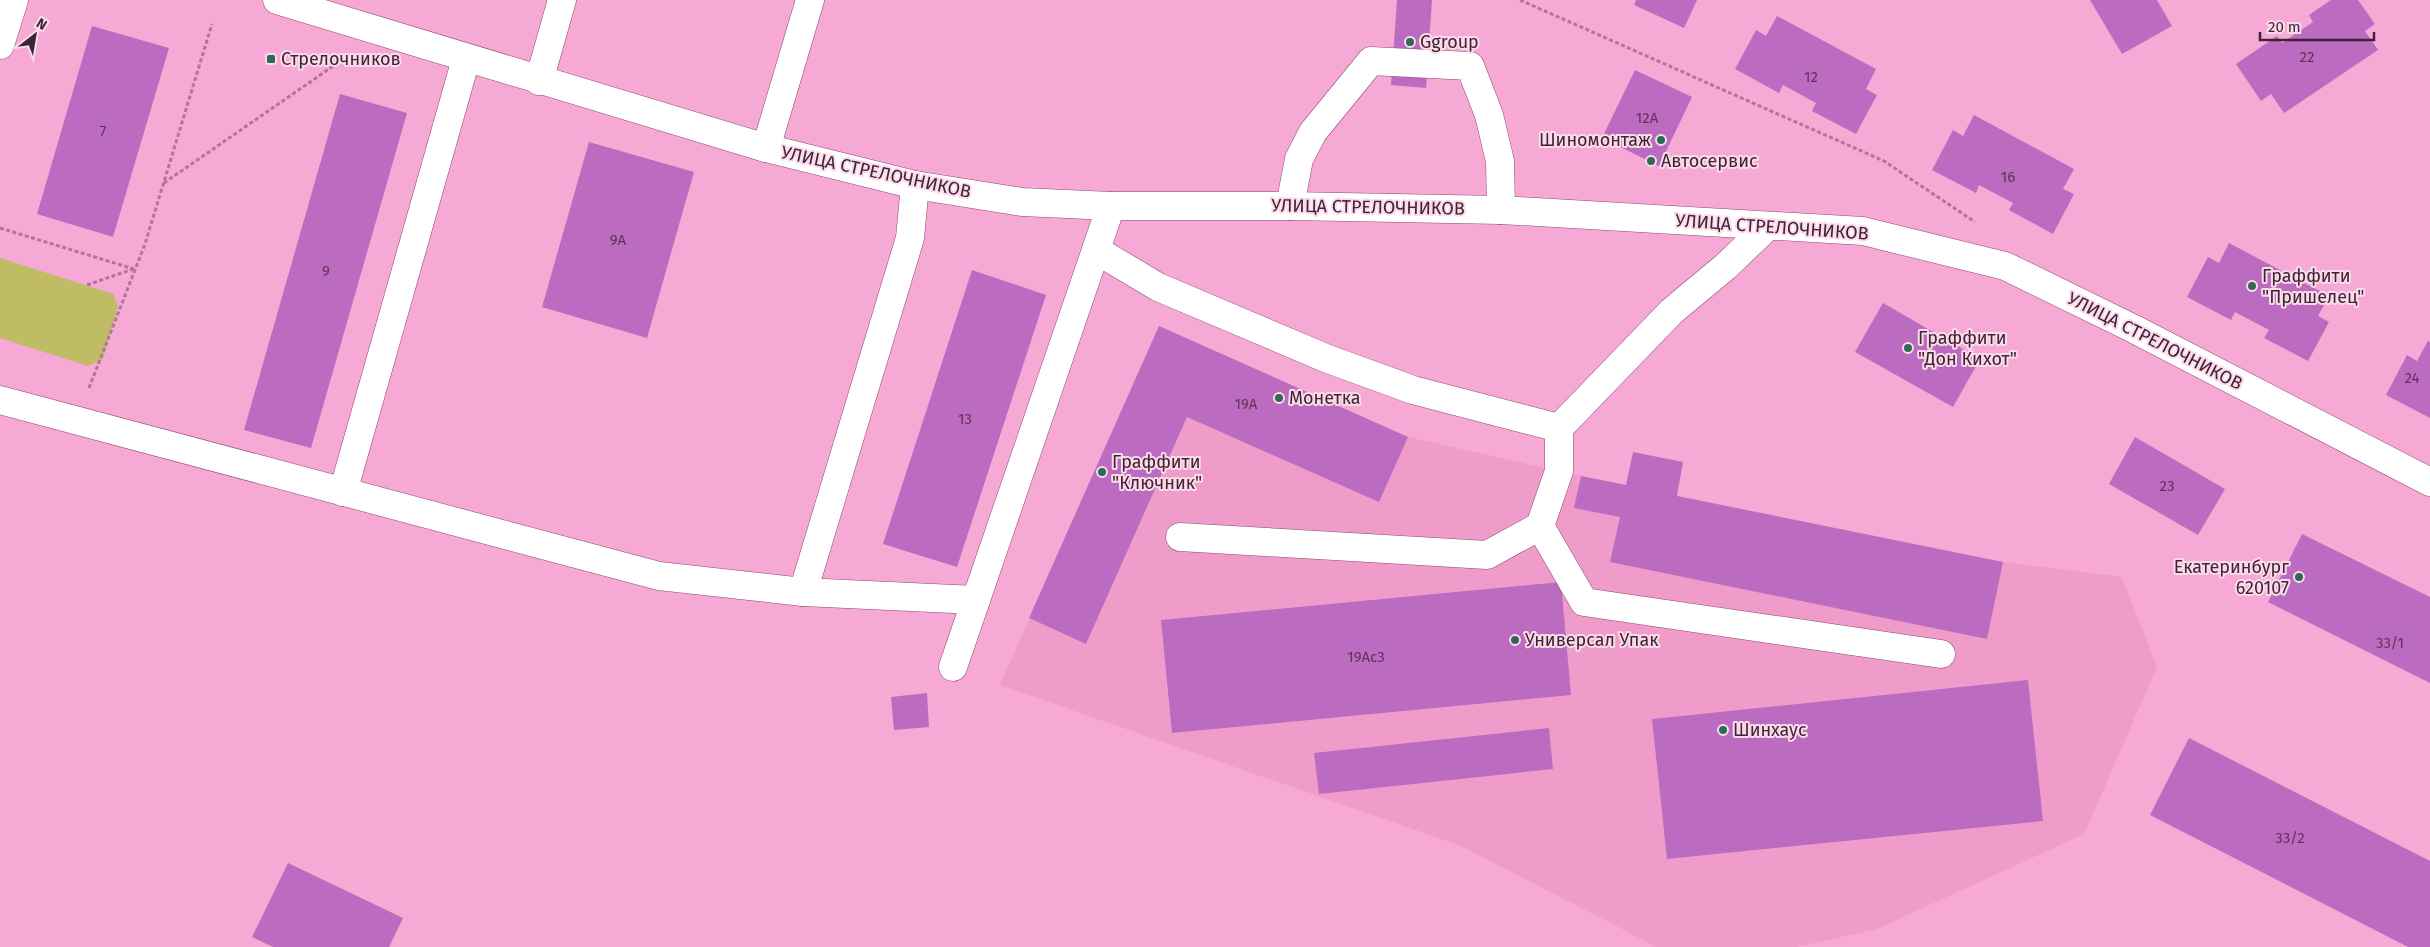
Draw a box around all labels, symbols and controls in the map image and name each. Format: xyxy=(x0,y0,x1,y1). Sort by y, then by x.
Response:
north arrow xyxy=(10,10,60,60)
scale bar xyxy=(2260,10,2374,42)
text: N xyxy=(33,15,50,34)
text: 20 m xyxy=(2268,18,2301,36)
place label: Ggroup xyxy=(1420,31,1479,53)
marker: Ggroup xyxy=(1404,36,1416,48)
place label: Стрелочников xyxy=(281,48,401,70)
house number: 22 xyxy=(2300,48,2314,66)
marker: Стрелочников xyxy=(265,53,277,65)
house number: 12 xyxy=(1804,68,1818,86)
house number: 12А xyxy=(1636,109,1659,127)
house number: 7 xyxy=(100,122,107,140)
place label: Шиномонтаж xyxy=(1539,129,1651,151)
marker: Шиномонтаж xyxy=(1655,134,1667,146)
street label: УЛИЦА СТРЕЛОЧНИКОВ xyxy=(779,141,973,203)
place label: Автосервис xyxy=(1661,150,1758,172)
marker: Автосервис xyxy=(1645,155,1657,167)
house number: 16 xyxy=(2001,168,2015,186)
street label: УЛИЦА СТРЕЛОЧНИКОВ xyxy=(1271,194,1465,220)
street label: УЛИЦА СТРЕЛОЧНИКОВ xyxy=(1675,209,1869,245)
house number: 9А xyxy=(610,231,627,249)
house number: 9 xyxy=(322,262,330,280)
place label: Граффити "Пришелец" xyxy=(2262,265,2365,308)
marker: Граффити "Пришелец" xyxy=(2246,280,2258,292)
street label: УЛИЦА СТРЕЛОЧНИКОВ xyxy=(2064,287,2246,395)
place label: Граффити "Дон Кихот" xyxy=(1918,327,2017,370)
marker: Граффити "Дон Кихот" xyxy=(1902,342,1914,354)
house number: 24 xyxy=(2404,369,2420,387)
place label: Монетка xyxy=(1289,387,1361,409)
marker: Монетка xyxy=(1273,392,1285,404)
house number: 19А xyxy=(1235,395,1258,413)
house number: 13 xyxy=(958,410,972,428)
place label: Граффити "Ключник" xyxy=(1112,451,1202,494)
marker: Граффити "Ключник" xyxy=(1096,466,1108,478)
house number: 23 xyxy=(2160,477,2174,495)
place label: Екатеринбург 620107 xyxy=(2174,556,2289,599)
marker: Екатеринбург 620107 xyxy=(2293,571,2305,583)
place label: Универсал Упак xyxy=(1525,629,1659,651)
marker: Универсал Упак xyxy=(1509,634,1521,646)
house number: 33/1 xyxy=(2376,634,2404,652)
house number: 19Ас3 xyxy=(1347,648,1385,666)
place label: Шинхаус xyxy=(1733,719,1807,741)
marker: Шинхаус xyxy=(1717,724,1729,736)
house number: 33/2 xyxy=(2275,829,2305,847)

